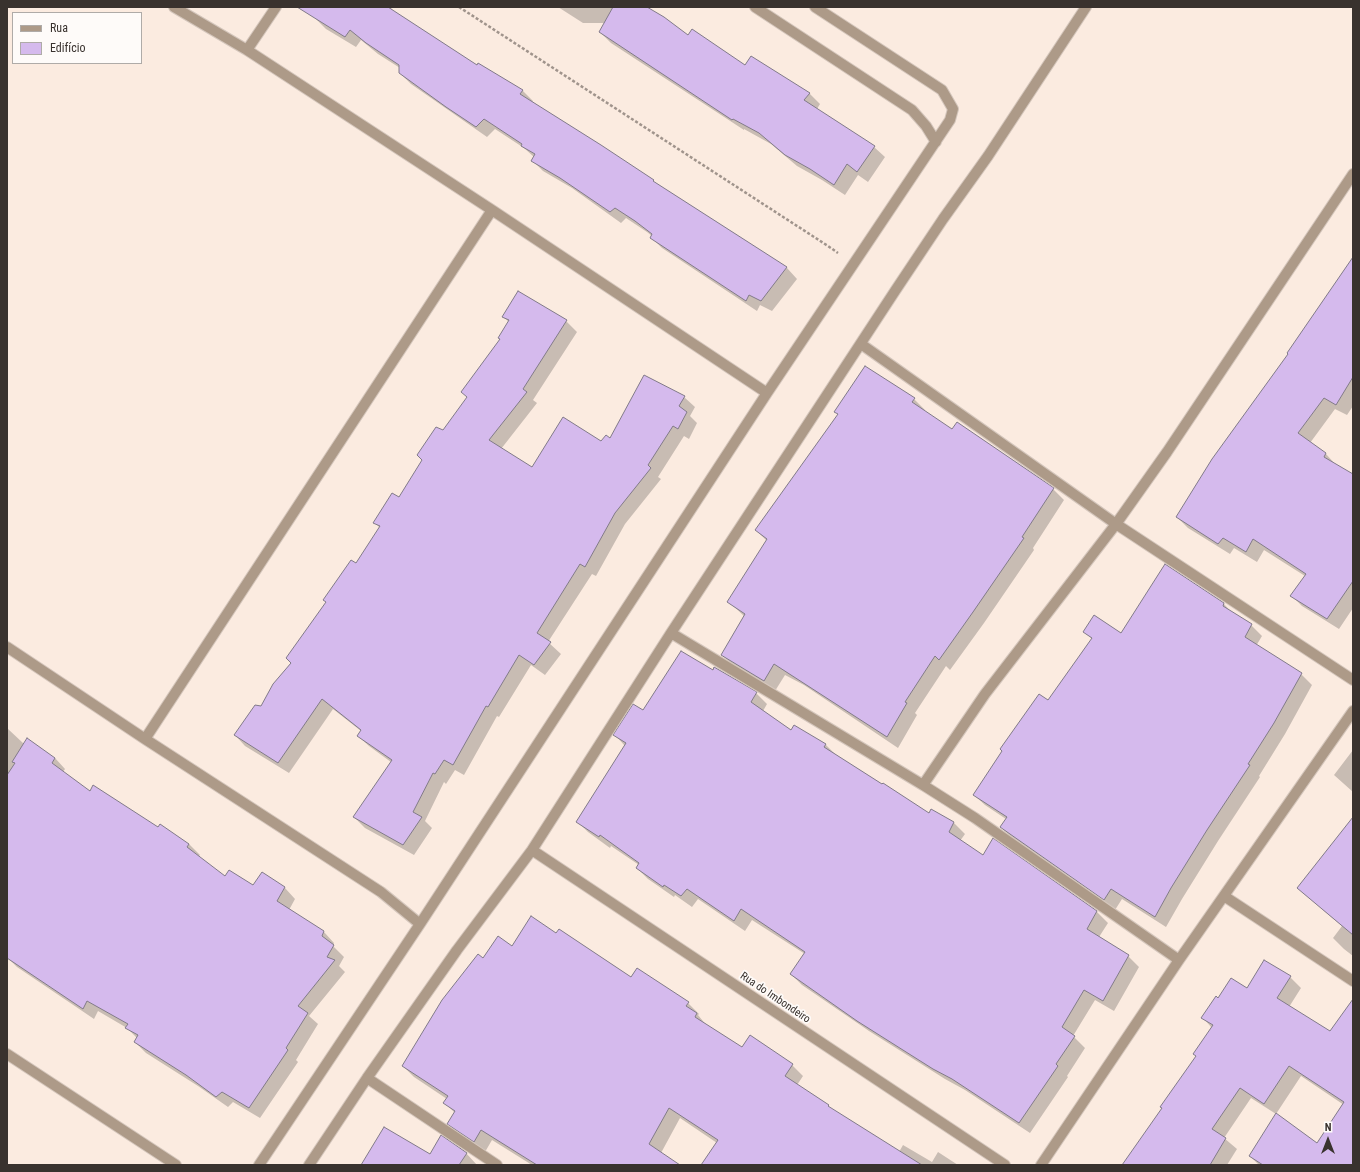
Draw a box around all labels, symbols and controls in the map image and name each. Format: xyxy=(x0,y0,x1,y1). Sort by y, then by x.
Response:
legend xyxy=(12,12,142,64)
text: Rua xyxy=(50,21,68,35)
text: Edifício xyxy=(50,41,86,55)
street label: Rua do Imbondeiro xyxy=(737,970,813,1026)
north arrow xyxy=(1308,1120,1348,1160)
text: N xyxy=(1325,1121,1331,1134)

